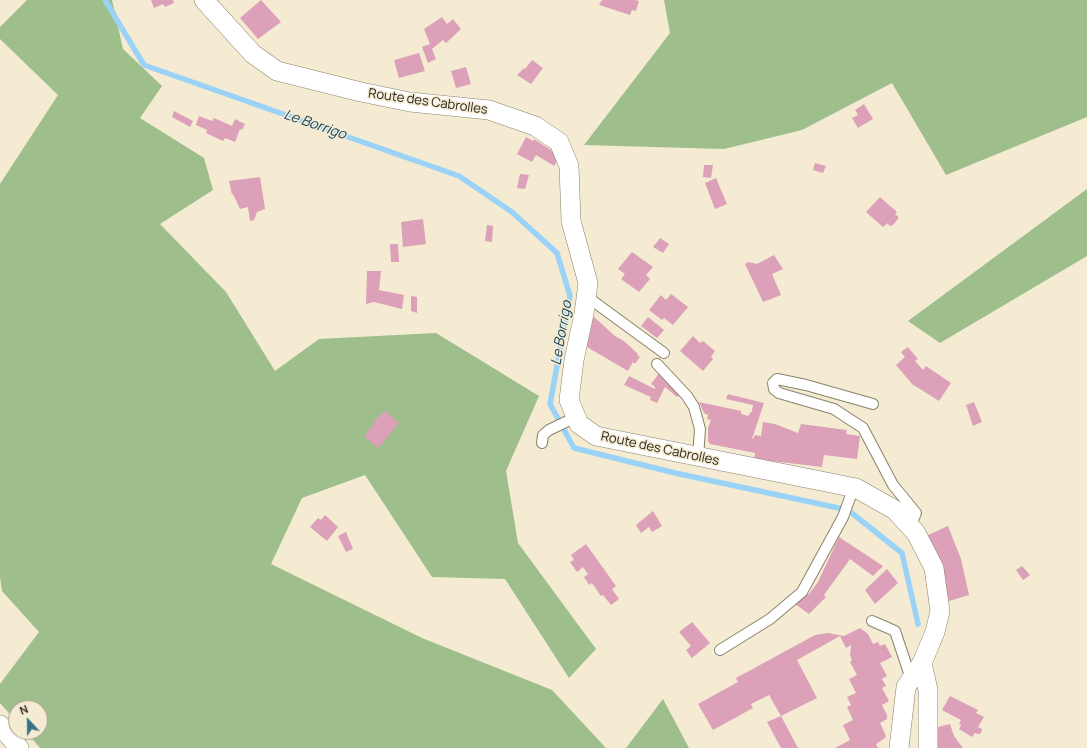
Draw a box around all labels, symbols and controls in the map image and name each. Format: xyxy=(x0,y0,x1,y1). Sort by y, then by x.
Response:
street label: Route des Cabrolles xyxy=(367,86,489,118)
water label: Le Borrigo xyxy=(282,106,348,144)
water label: Le Borrigo xyxy=(548,300,576,366)
street label: Route des Cabrolles xyxy=(599,429,721,469)
north arrow xyxy=(8,700,48,740)
text: N xyxy=(17,701,30,718)

